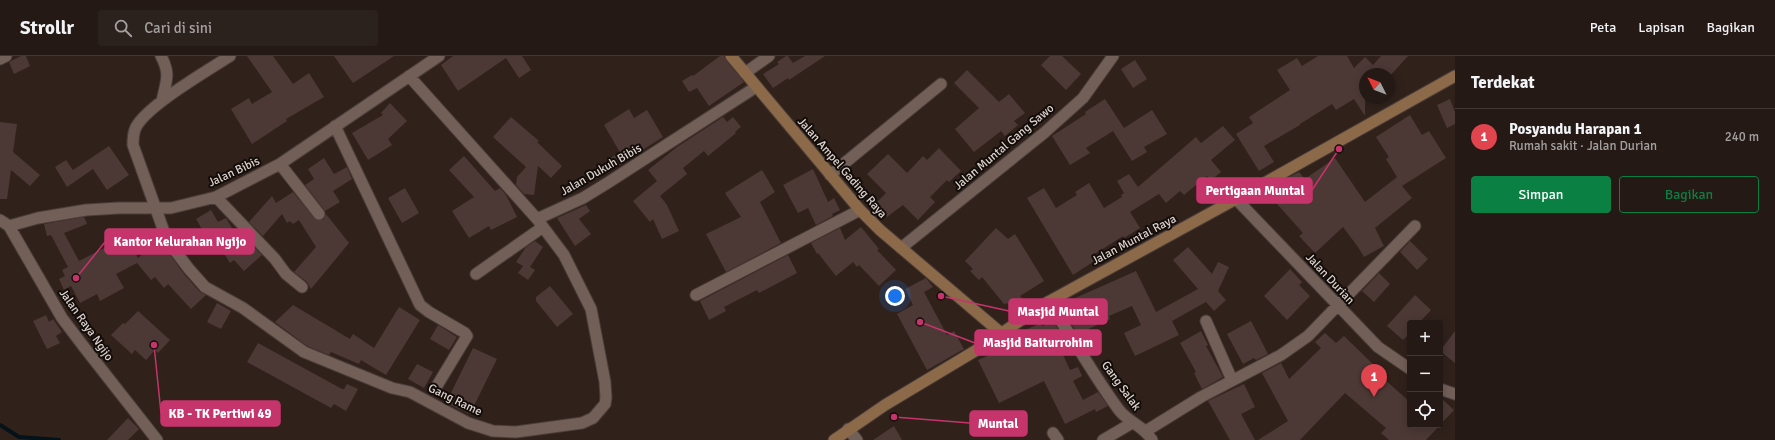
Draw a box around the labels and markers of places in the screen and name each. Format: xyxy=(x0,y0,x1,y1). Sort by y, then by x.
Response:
callout: Pertigaan Muntal xyxy=(1197,178,1312,203)
callout: Kantor Kelurahan Ngijo xyxy=(105,229,254,254)
callout: Masjid Muntal xyxy=(1009,299,1107,324)
callout: Masjid Baiturrohim xyxy=(975,330,1101,355)
pin: 1 xyxy=(1361,364,1387,397)
callout: KB - TK Pertiwi 49 xyxy=(161,401,280,426)
callout: Muntal xyxy=(970,411,1027,436)

